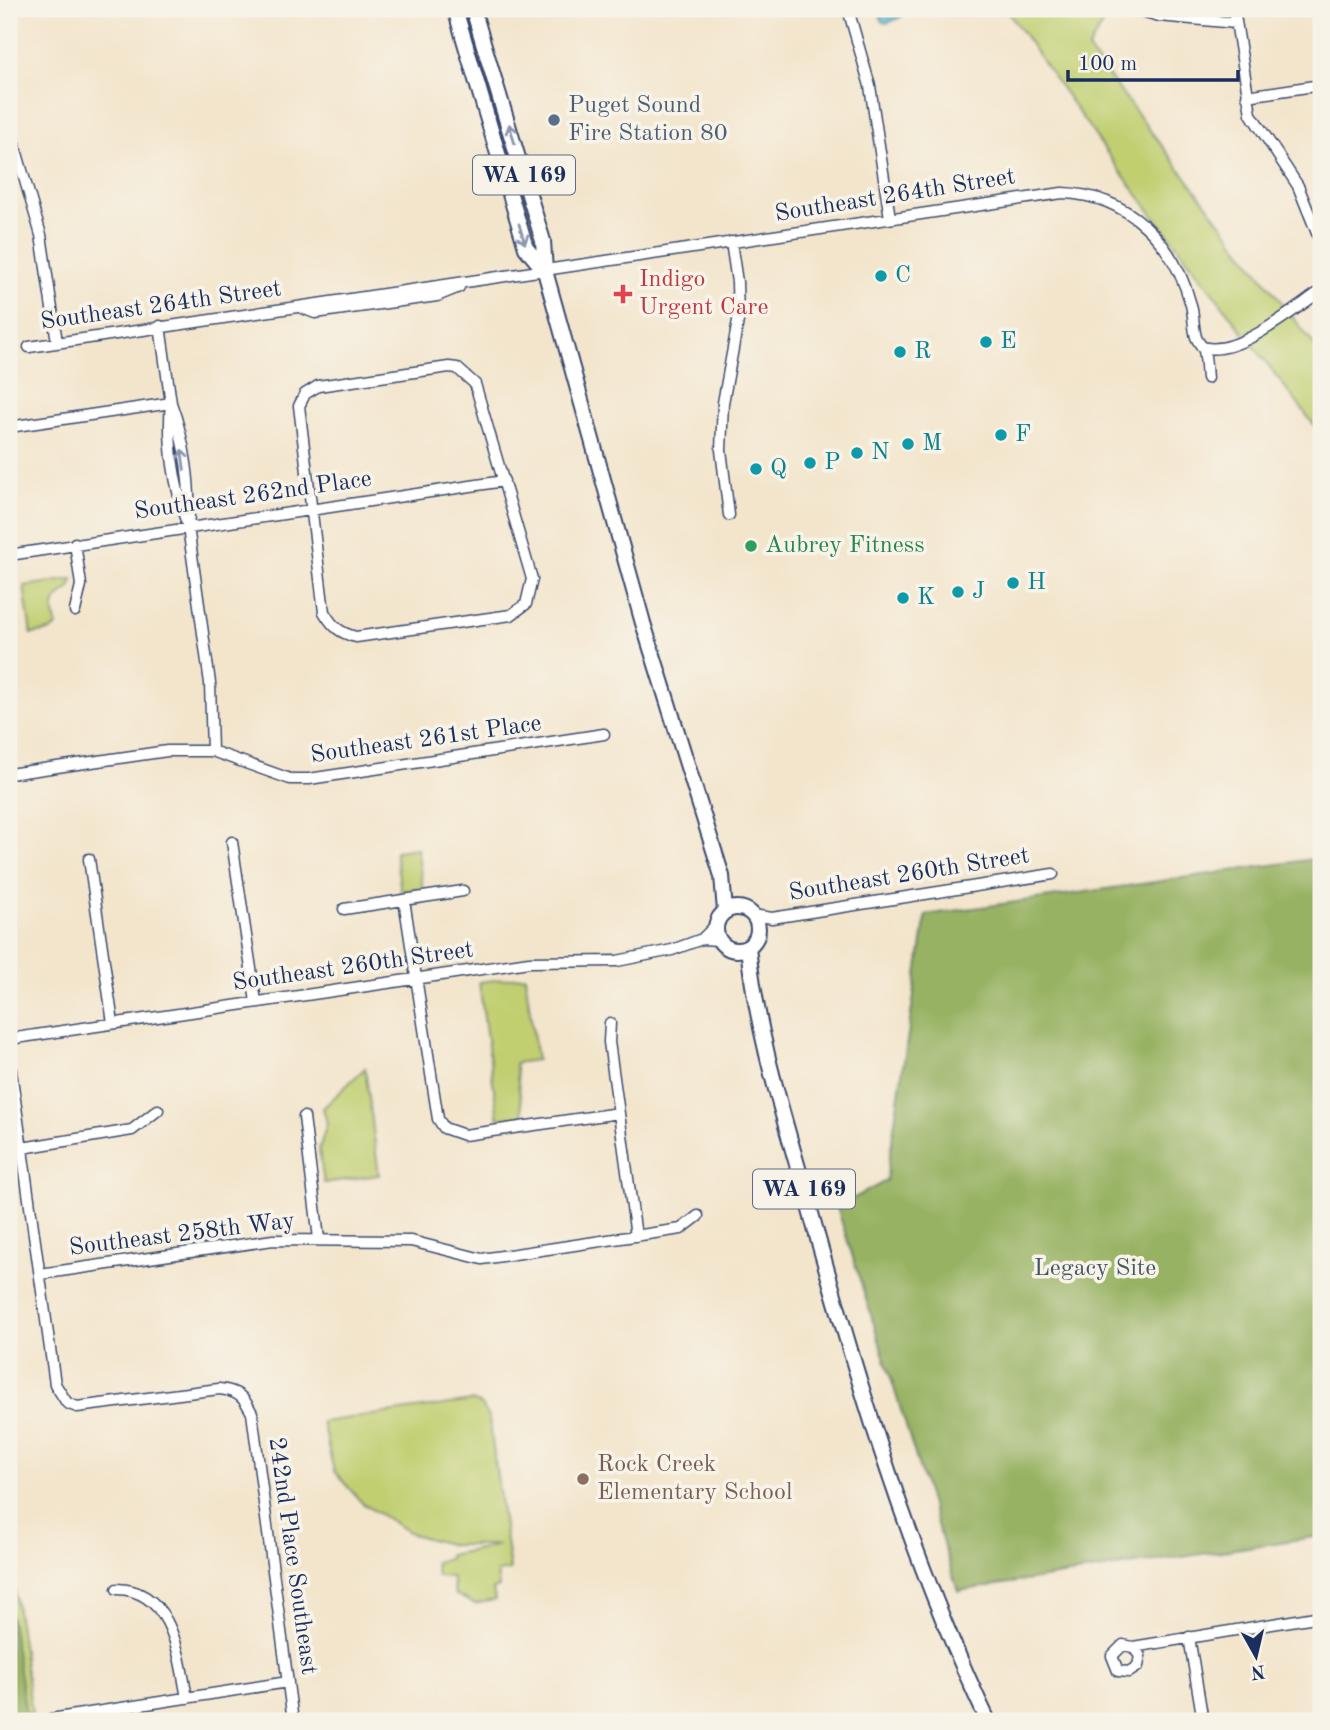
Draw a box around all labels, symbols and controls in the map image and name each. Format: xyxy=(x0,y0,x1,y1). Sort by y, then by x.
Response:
scale bar xyxy=(1068,38,1237,82)
text: 100 m xyxy=(1078,54,1137,75)
place label: Puget Sound Fire Station 80 xyxy=(568,94,728,146)
marker: Puget Sound Fire Station 80 xyxy=(546,112,562,128)
one-way arrow xyxy=(504,123,517,145)
road number: WA 169 xyxy=(473,156,575,194)
street label: Southeast 264th Street xyxy=(773,165,1017,227)
one-way arrow xyxy=(517,223,530,245)
place label: C xyxy=(895,264,911,288)
place label: Indigo Urgent Care xyxy=(639,268,768,320)
marker: C xyxy=(873,268,889,284)
street label: Southeast 264th Street xyxy=(39,277,283,335)
marker: Indigo Urgent Care xyxy=(613,284,633,304)
place label: E xyxy=(1000,330,1017,354)
marker: E xyxy=(978,334,994,350)
place label: R xyxy=(914,340,931,364)
marker: R xyxy=(892,344,908,360)
place label: F xyxy=(1015,423,1031,447)
marker: F xyxy=(993,427,1009,443)
place label: M xyxy=(922,432,942,456)
marker: M xyxy=(900,436,916,452)
place label: N xyxy=(871,441,889,465)
marker: N xyxy=(849,445,865,461)
one-way arrow xyxy=(177,449,190,471)
place label: P xyxy=(824,451,840,475)
marker: P xyxy=(802,455,818,471)
place label: Q xyxy=(770,457,787,481)
marker: Q xyxy=(748,461,764,477)
street label: Southeast 262nd Place xyxy=(133,467,373,525)
place label: Aubrey Fitness xyxy=(765,534,925,558)
marker: Aubrey Fitness xyxy=(743,538,759,554)
place label: H xyxy=(1027,571,1046,595)
marker: H xyxy=(1005,575,1021,591)
place label: J xyxy=(972,580,985,604)
marker: J xyxy=(950,584,966,600)
place label: K xyxy=(917,586,935,610)
marker: K xyxy=(895,590,911,606)
street label: Southeast 261st Place xyxy=(309,712,543,768)
street label: Southeast 260th Street xyxy=(787,844,1031,906)
street label: Southeast 260th Street xyxy=(231,938,475,996)
road number: WA 169 xyxy=(753,1170,855,1208)
street label: Southeast 258th Way xyxy=(68,1209,297,1261)
park label: Legacy Site xyxy=(1034,1257,1156,1281)
street label: 242nd Place Southeast xyxy=(263,1436,321,1676)
place label: Rock Creek Elementary School xyxy=(597,1453,792,1505)
marker: Rock Creek Elementary School xyxy=(575,1471,591,1487)
north arrow xyxy=(1222,1622,1292,1692)
text: N xyxy=(1249,1660,1267,1681)

